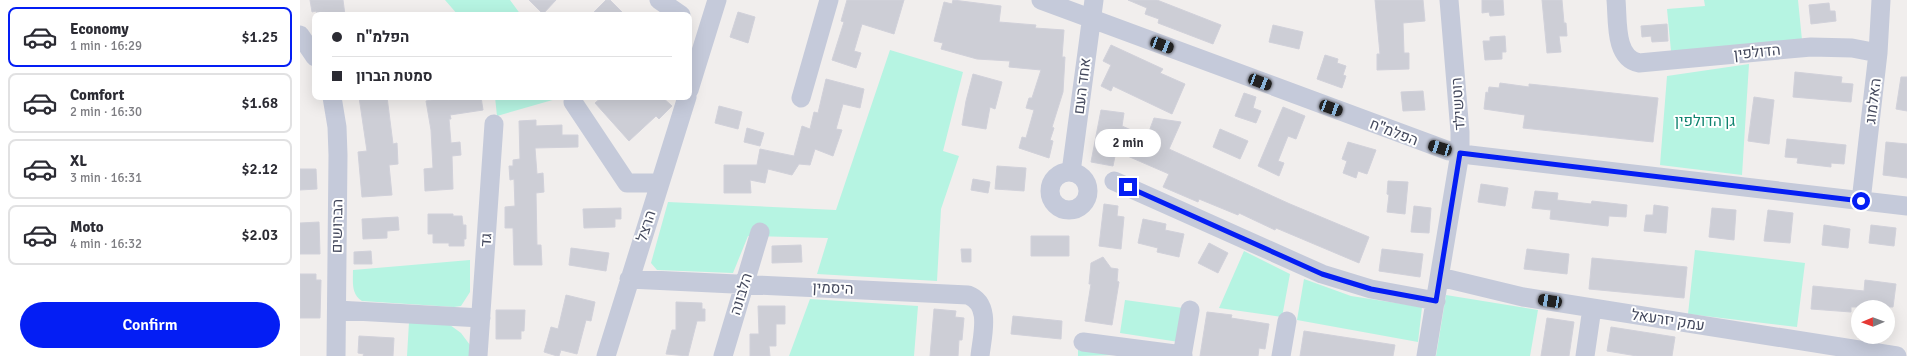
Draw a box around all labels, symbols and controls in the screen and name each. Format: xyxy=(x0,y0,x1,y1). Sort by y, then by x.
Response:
icon: car xyxy=(22,19,58,55)
text: Economy xyxy=(70,20,129,38)
text: $1.25 xyxy=(241,28,278,46)
text: הפלמ"ח xyxy=(356,28,409,46)
car xyxy=(1149,35,1175,55)
text: 1 min · 16:29 xyxy=(70,38,142,54)
street label: הדולפין xyxy=(1733,41,1781,63)
street label: אחד העם xyxy=(1070,57,1094,115)
text: סמטת הברון xyxy=(356,67,433,85)
car xyxy=(1247,72,1273,92)
street label: רוטשילד xyxy=(1447,77,1469,131)
street label: האלמוג xyxy=(1861,77,1885,125)
icon: car xyxy=(22,85,58,121)
text: Comfort xyxy=(70,86,124,104)
text: $1.68 xyxy=(241,94,278,112)
car xyxy=(1318,98,1344,118)
text: 2 min · 16:30 xyxy=(70,104,142,120)
park label: גן הדולפין xyxy=(1675,112,1735,130)
street label: הפלמ"ח xyxy=(1367,115,1421,149)
callout: 2 min xyxy=(1095,129,1161,157)
text: 2 min xyxy=(1112,135,1144,151)
car xyxy=(1427,139,1453,157)
icon: car xyxy=(22,151,58,187)
text: XL xyxy=(70,152,87,170)
text: $2.12 xyxy=(241,160,278,178)
text: 3 min · 16:31 xyxy=(70,170,142,186)
route end xyxy=(1119,178,1137,196)
route start xyxy=(1852,192,1870,210)
street label: הברושים xyxy=(328,199,346,253)
street label: הרצל xyxy=(632,208,660,244)
icon: car xyxy=(22,217,58,253)
text: Moto xyxy=(70,218,104,236)
text: $2.03 xyxy=(241,226,278,244)
street label: גד xyxy=(477,232,495,247)
text: 4 min · 16:32 xyxy=(70,236,142,252)
street label: הלבונה xyxy=(726,271,756,317)
street label: היסמין xyxy=(812,278,854,298)
car xyxy=(1537,293,1563,309)
north arrow xyxy=(1851,300,1895,344)
map controls xyxy=(1851,300,1895,344)
button: Confirm xyxy=(20,302,280,348)
street label: עמק יזרעאל xyxy=(1630,305,1706,335)

